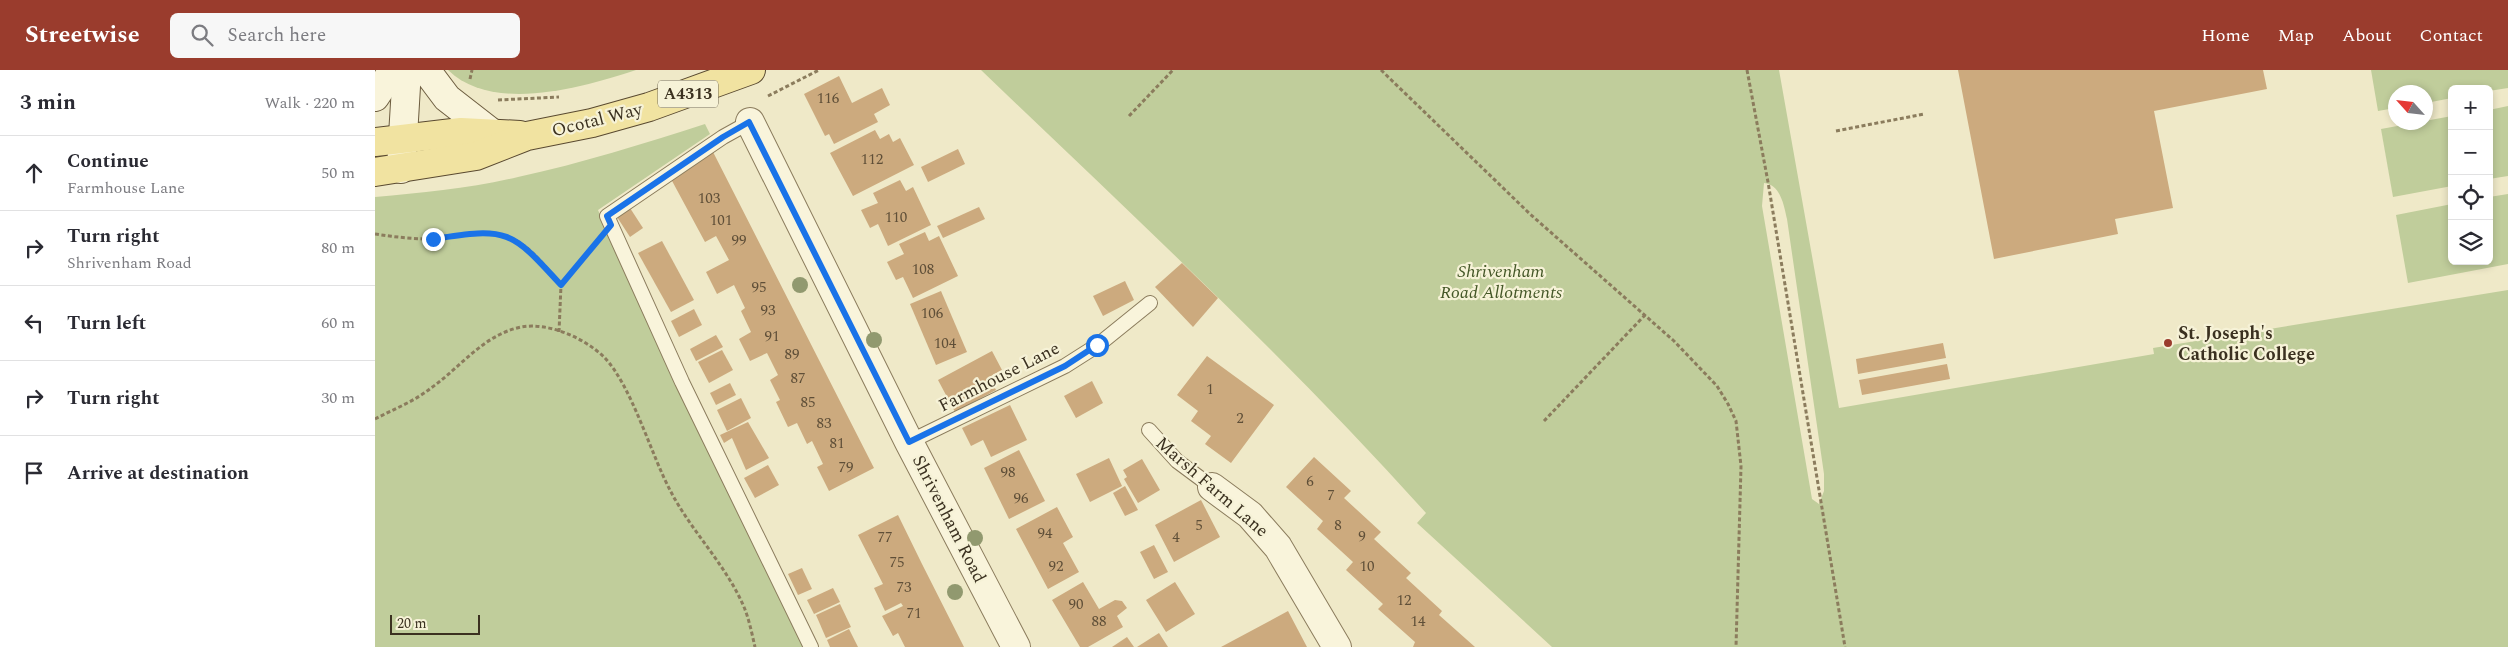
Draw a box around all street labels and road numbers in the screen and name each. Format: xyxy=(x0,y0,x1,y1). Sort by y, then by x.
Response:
road number: A4313 xyxy=(658,80,718,108)
street label: Ocotal Way xyxy=(549,95,646,144)
street label: Farmhouse Lane xyxy=(934,335,1064,419)
street label: Marsh Farm Lane xyxy=(1150,430,1274,544)
street label: Shrivenham Road xyxy=(905,450,993,588)

